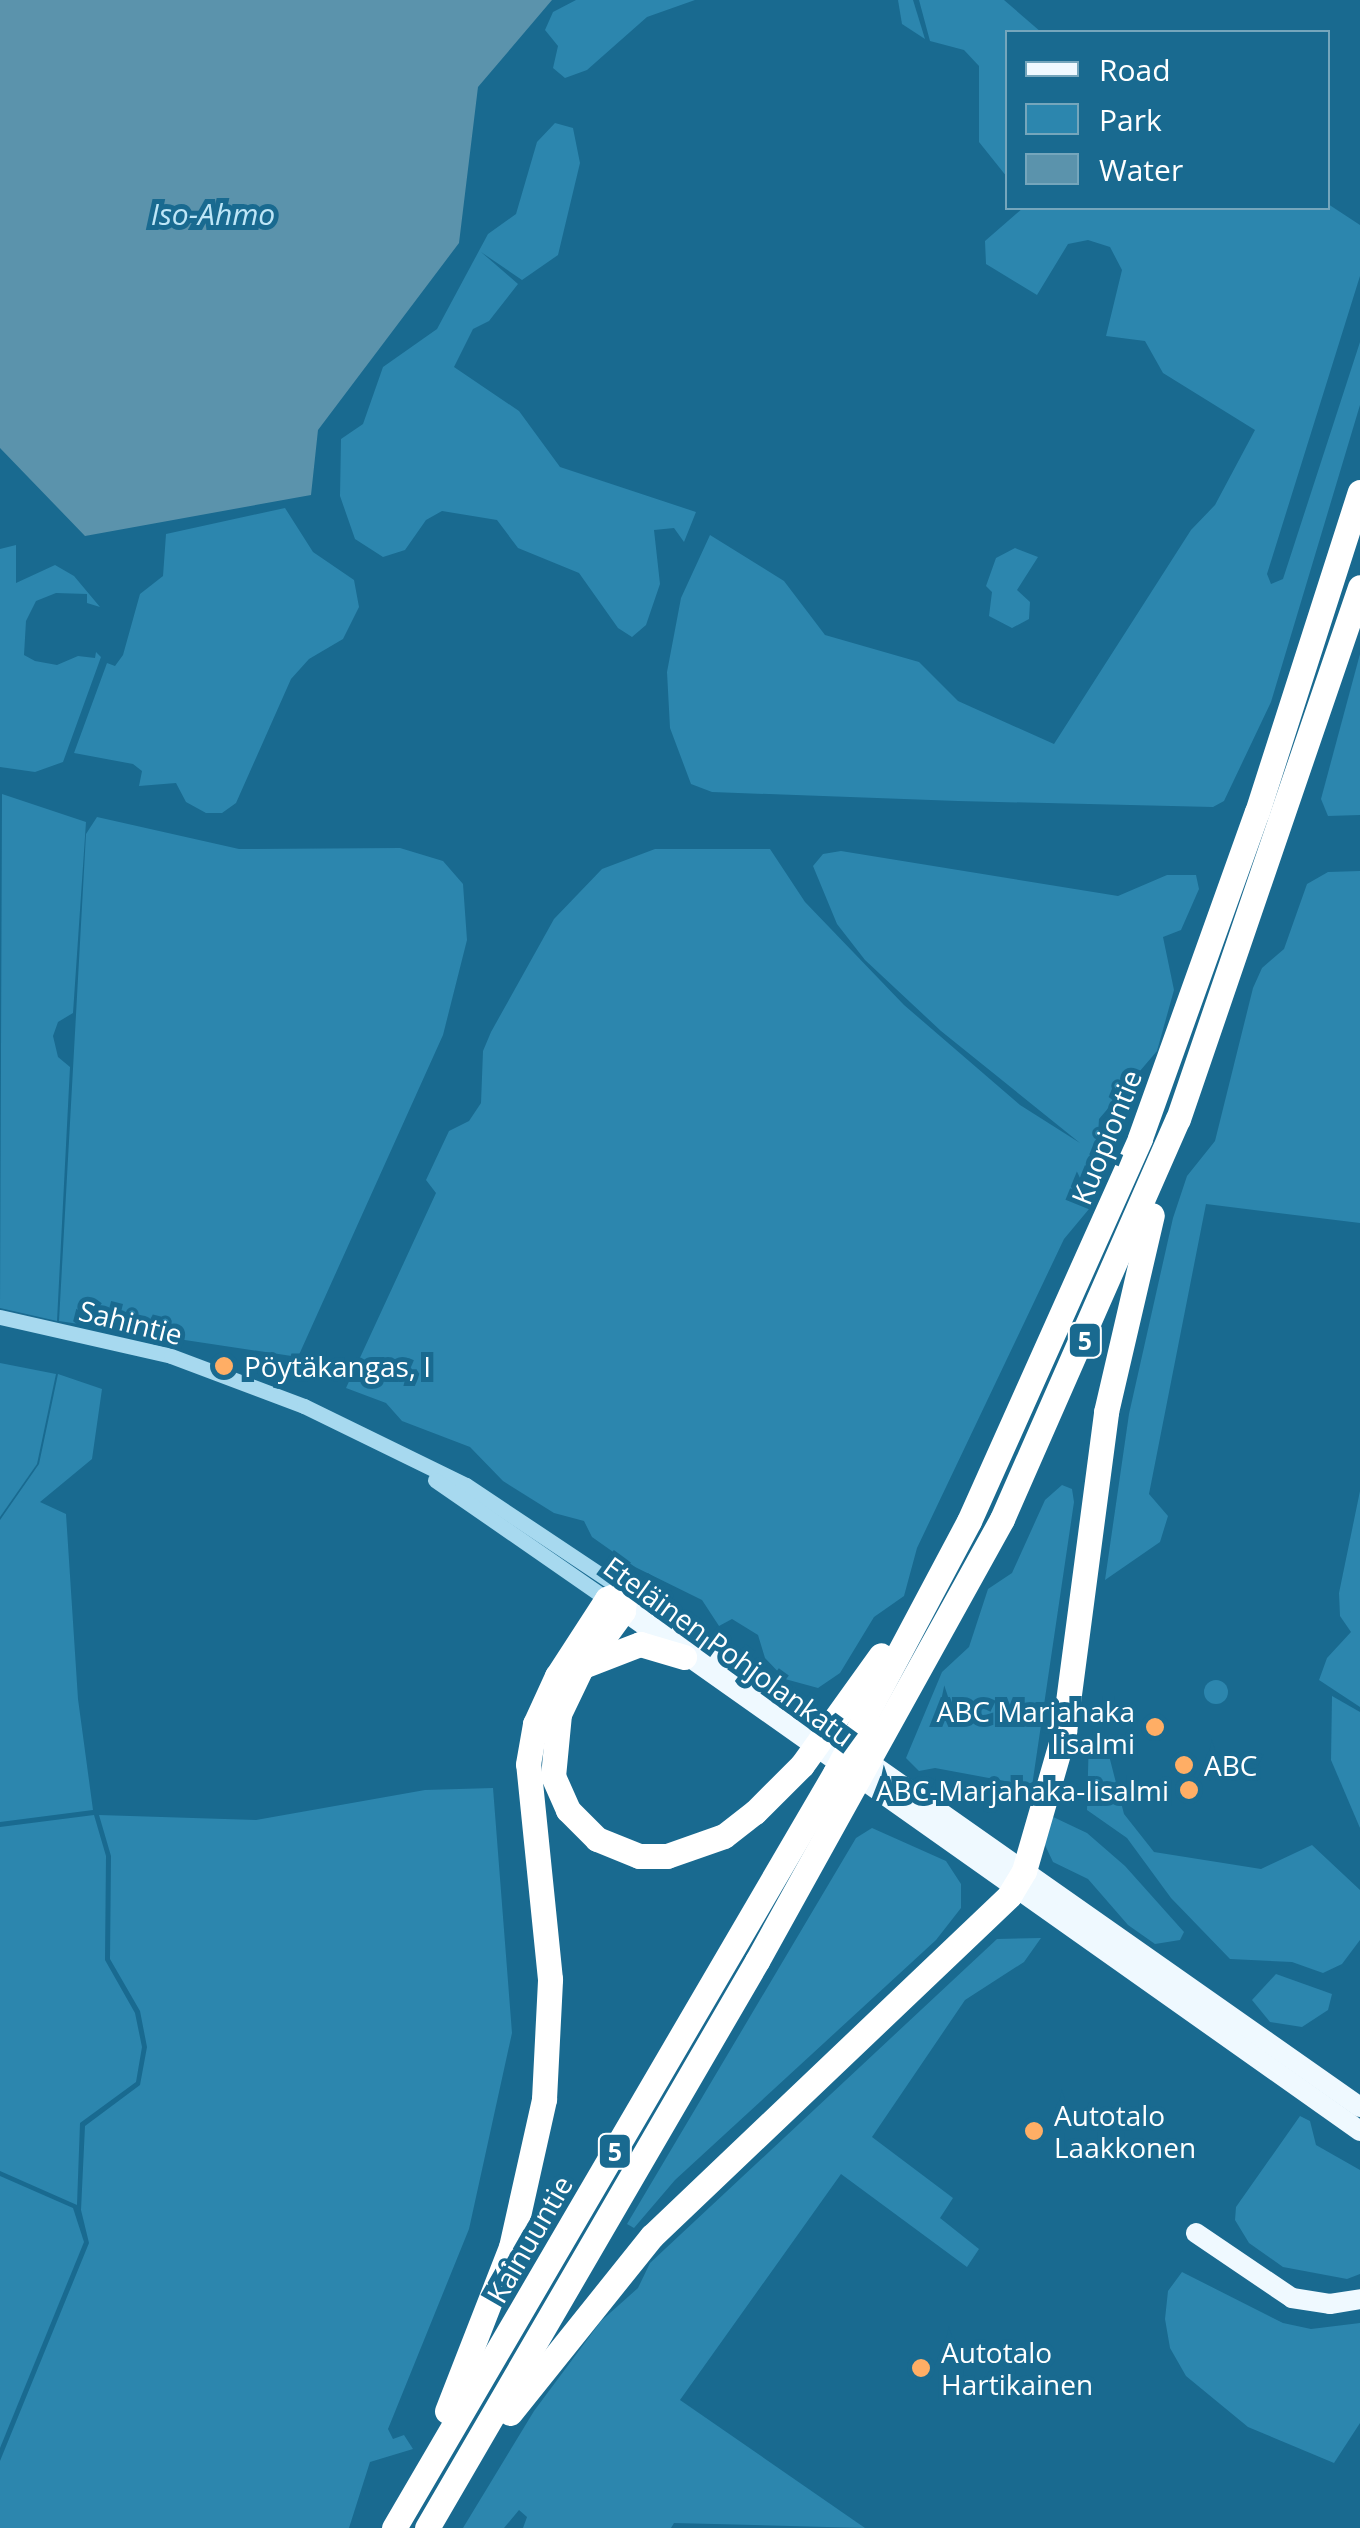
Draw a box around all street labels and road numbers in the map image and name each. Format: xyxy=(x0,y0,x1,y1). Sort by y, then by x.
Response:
street label: Kuopiontie xyxy=(1064,1065,1148,1209)
street label: Sahintie xyxy=(76,1293,186,1351)
road number: 5 xyxy=(1068,1320,1102,1360)
street label: Eteläinen Pohjolankatu xyxy=(598,1549,860,1753)
road number: 5 xyxy=(598,2131,632,2171)
street label: Kainuuntie xyxy=(479,2169,579,2309)

